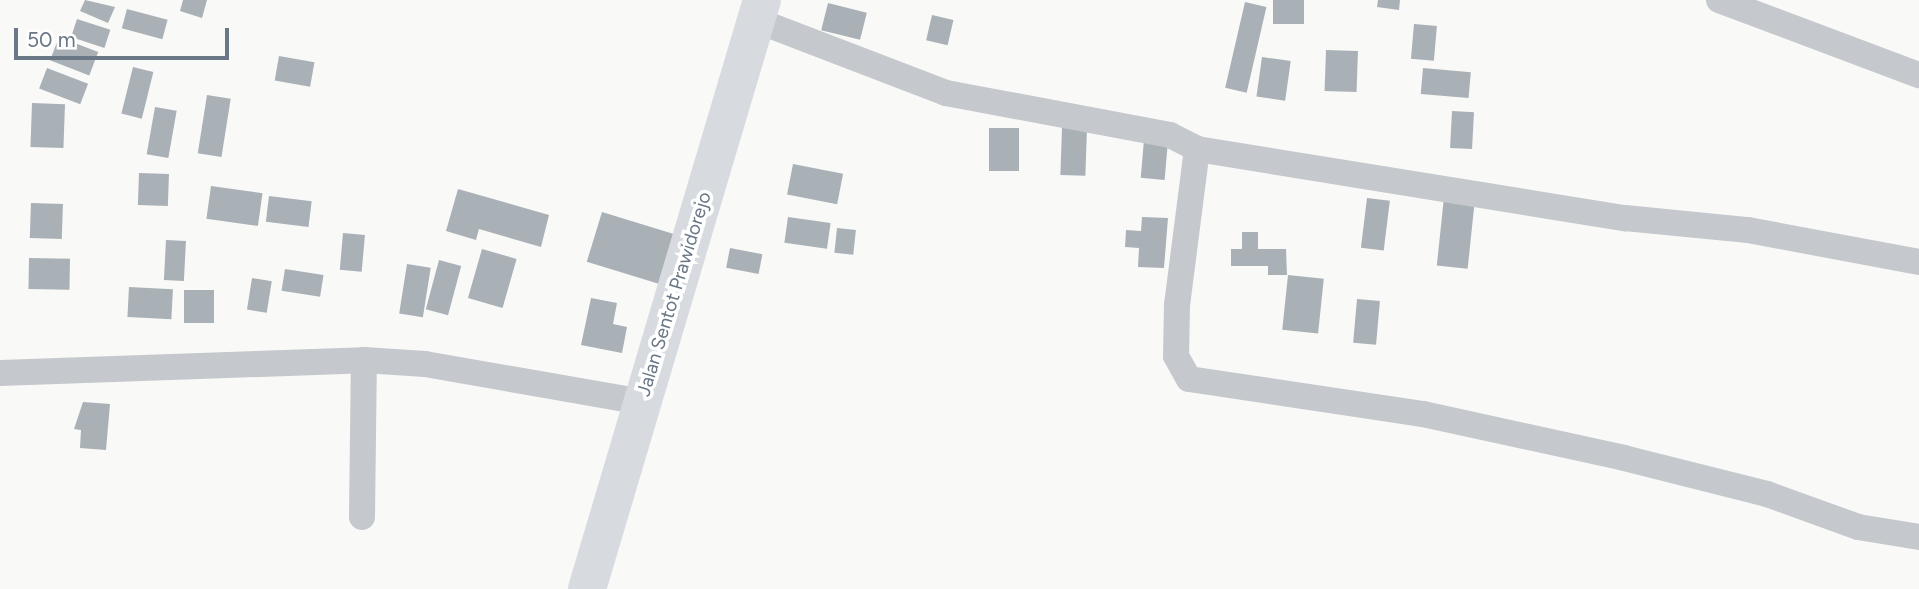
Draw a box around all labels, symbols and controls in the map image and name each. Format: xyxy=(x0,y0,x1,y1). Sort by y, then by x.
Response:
scale bar xyxy=(18,14,233,58)
text: 50 m xyxy=(27,27,76,52)
street label: Jalan Sentot Prawidorejo xyxy=(632,189,716,399)

